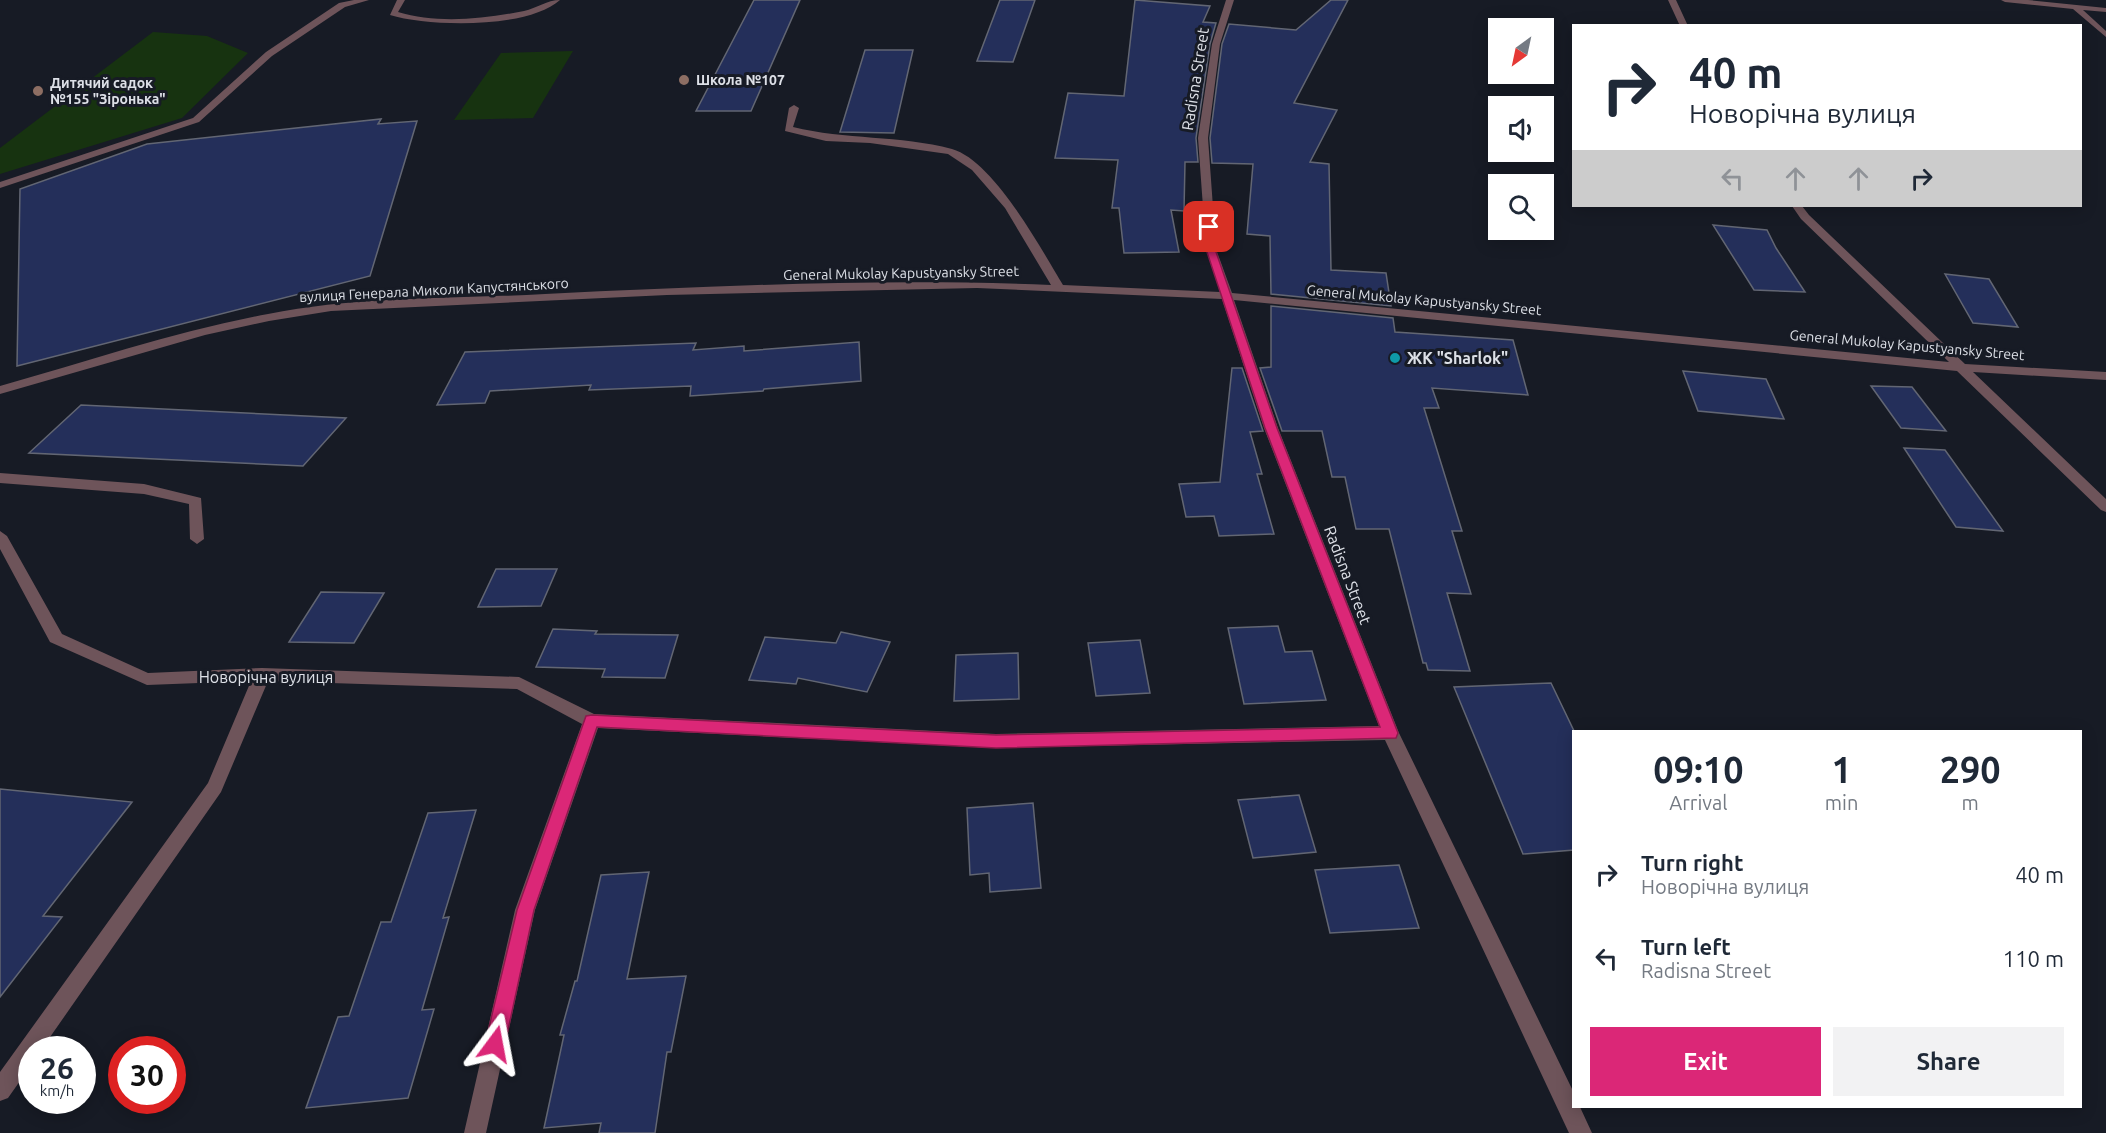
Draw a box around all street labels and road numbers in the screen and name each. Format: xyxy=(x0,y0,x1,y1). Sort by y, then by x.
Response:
street label: Radisna Street xyxy=(1178,26,1212,132)
street label: General Mukolay Kapustyansky Street xyxy=(783,263,1019,283)
street label: вулиця Генерала Миколи Капустянського xyxy=(299,275,569,305)
street label: General Mukolay Kapustyansky Street xyxy=(1306,282,1543,318)
street label: General Mukolay Kapustyansky Street xyxy=(1789,327,2026,363)
street label: Radisna Street xyxy=(1321,523,1375,627)
street label: Новорічна вулиця xyxy=(199,668,333,686)

